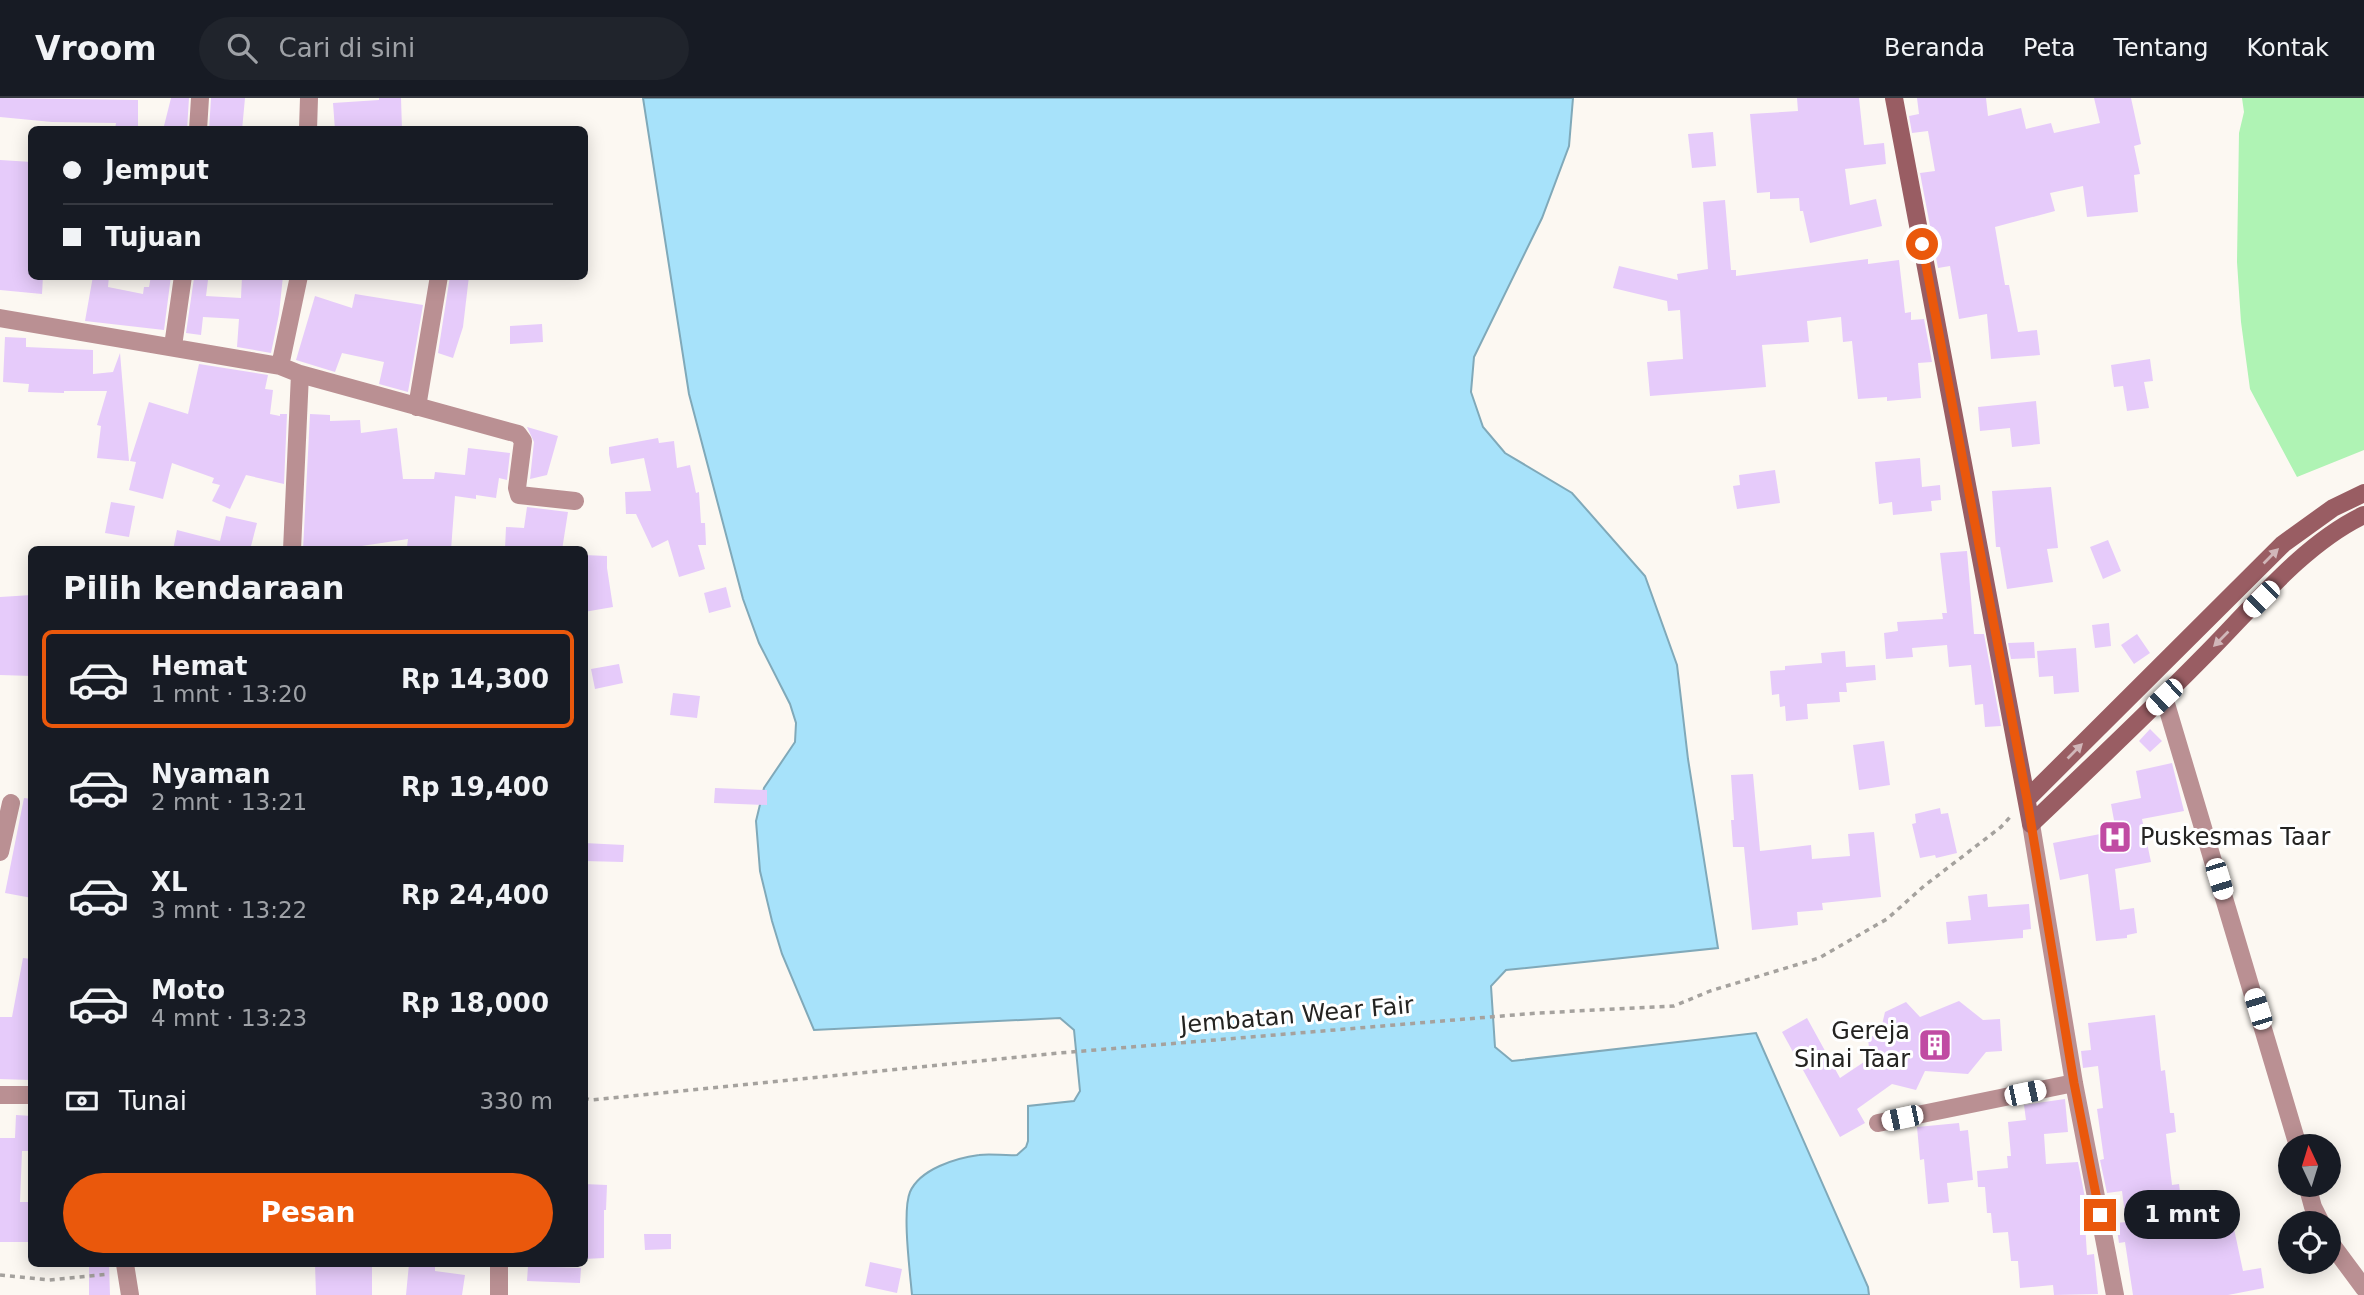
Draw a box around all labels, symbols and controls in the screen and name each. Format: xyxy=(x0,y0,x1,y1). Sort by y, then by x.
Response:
search box xyxy=(199,17,689,80)
text: Vroom xyxy=(35,29,157,68)
icon: search xyxy=(223,29,261,67)
text: Cari di sini xyxy=(279,33,415,63)
text: Beranda xyxy=(1884,34,1985,62)
text: Peta xyxy=(2023,34,2075,62)
text: Tentang xyxy=(2113,34,2209,62)
text: Kontak xyxy=(2247,34,2329,62)
text: Jemput xyxy=(105,155,209,185)
text: Tujuan xyxy=(105,222,202,252)
route start xyxy=(1906,228,1938,260)
one-way arrow xyxy=(2263,548,2279,564)
text: Pilih kendaraan xyxy=(63,569,344,607)
car xyxy=(2239,577,2284,621)
one-way arrow xyxy=(2213,631,2230,647)
icon: car xyxy=(67,648,130,711)
text: Hemat xyxy=(151,651,247,681)
text: Rp 14,300 xyxy=(401,664,549,694)
car xyxy=(2142,675,2187,719)
text: 1 mnt · 13:20 xyxy=(151,681,307,707)
one-way arrow xyxy=(2067,743,2083,759)
icon: car xyxy=(67,756,130,819)
text: Nyaman xyxy=(151,759,270,789)
text: Rp 19,400 xyxy=(401,772,549,802)
text: 2 mnt · 13:21 xyxy=(151,789,307,815)
hospital icon: Puskesmas Taar xyxy=(2096,818,2134,856)
place label: Puskesmas Taar xyxy=(2140,823,2330,851)
car xyxy=(2203,856,2236,902)
icon: car xyxy=(67,864,130,927)
text: XL xyxy=(151,867,188,897)
text: Rp 24,400 xyxy=(401,880,549,910)
text: 3 mnt · 13:22 xyxy=(151,897,307,923)
icon: car xyxy=(67,972,130,1035)
text: Moto xyxy=(151,975,225,1005)
car xyxy=(2242,986,2275,1032)
text: Rp 18,000 xyxy=(401,988,549,1018)
street label: Jembatan Wear Fair xyxy=(1177,991,1415,1039)
text: 4 mnt · 13:23 xyxy=(151,1005,307,1031)
place label: Gereja Sinai Taar xyxy=(1794,1017,1910,1073)
building icon: Gereja Sinai Taar xyxy=(1916,1026,1954,1064)
car xyxy=(2003,1078,2048,1108)
icon: cash xyxy=(63,1082,101,1120)
text: Tunai xyxy=(119,1086,187,1116)
text: 330 m xyxy=(479,1088,553,1114)
car xyxy=(1880,1103,1925,1133)
north arrow xyxy=(2278,1134,2342,1197)
map controls xyxy=(2278,1134,2341,1274)
button: Pesan xyxy=(63,1173,553,1253)
callout: 1 mnt xyxy=(2124,1190,2240,1240)
route end xyxy=(2084,1199,2116,1231)
text: 1 mnt xyxy=(2144,1201,2220,1227)
button: locate xyxy=(2278,1211,2341,1274)

